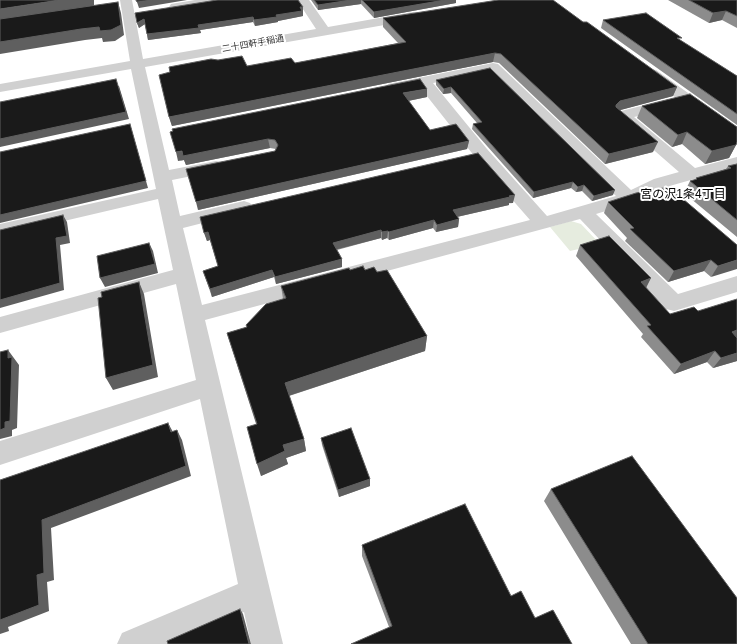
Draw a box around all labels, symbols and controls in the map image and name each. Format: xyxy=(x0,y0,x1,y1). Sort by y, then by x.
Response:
street label: 二十四軒手稲通 xyxy=(221,33,285,55)
district label: 宮の沢1条4丁目 xyxy=(640,188,726,202)

